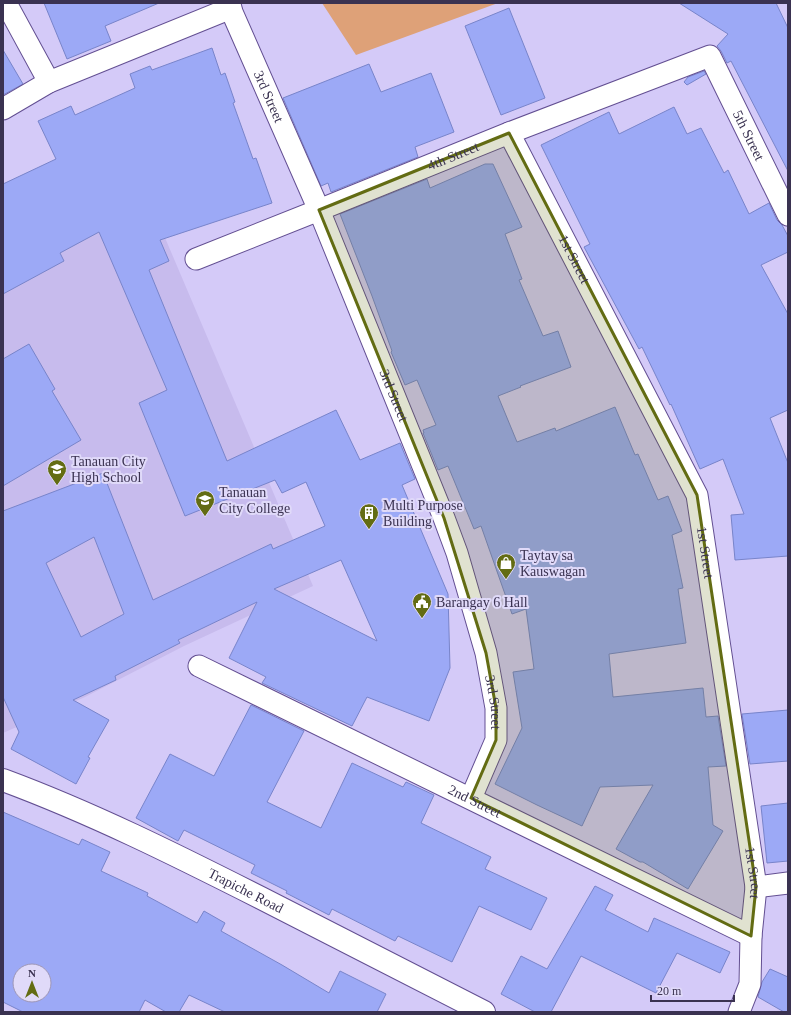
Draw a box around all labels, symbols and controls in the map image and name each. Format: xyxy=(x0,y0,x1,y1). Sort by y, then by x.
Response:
street label: 3rd Street xyxy=(251,68,287,125)
street label: 5th Street xyxy=(730,108,768,163)
street label: 4th Street xyxy=(425,139,481,173)
street label: 1st Street xyxy=(556,232,593,286)
street label: 3rd Street xyxy=(377,367,411,424)
place label: Tanauan City High School xyxy=(71,454,146,485)
school or university icon: Tanauan City High School xyxy=(46,458,68,486)
place label: Tanauan City College xyxy=(219,485,290,516)
school or university icon: Tanauan City College xyxy=(194,489,216,517)
place label: Multi Purpose Building xyxy=(383,498,463,529)
building icon: Multi Purpose Building xyxy=(358,502,380,530)
street label: 1st Street xyxy=(694,525,717,580)
place label: Taytay sa Kauswagan xyxy=(520,548,585,579)
shop icon: Taytay sa Kauswagan xyxy=(495,552,517,580)
public building icon: Barangay 6 Hall xyxy=(411,591,433,619)
place label: Barangay 6 Hall xyxy=(436,595,528,610)
street label: 3rd Street xyxy=(483,674,504,730)
street label: 2nd Street xyxy=(446,782,504,820)
street label: 1st Street xyxy=(743,846,764,900)
street label: Trapiche Road xyxy=(206,865,286,916)
north arrow xyxy=(12,963,52,1003)
text: N xyxy=(28,967,36,979)
scale bar xyxy=(651,977,734,1003)
text: 20 m xyxy=(657,984,682,998)

